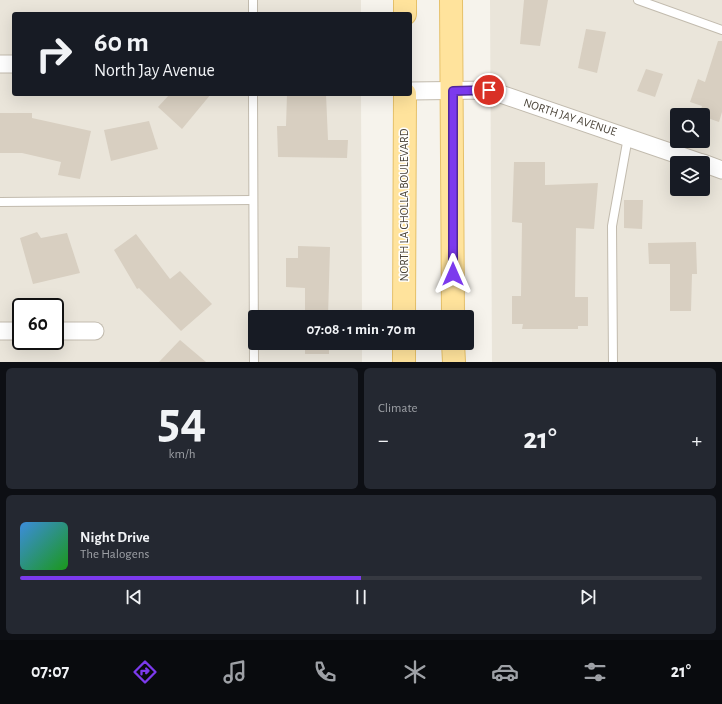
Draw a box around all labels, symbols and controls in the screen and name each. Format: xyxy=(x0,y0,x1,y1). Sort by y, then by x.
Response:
icon: right xyxy=(28,28,80,80)
text: 60 m xyxy=(94,29,149,57)
text: North Jay Avenue xyxy=(94,62,215,80)
pin xyxy=(472,73,506,107)
icon: arrive xyxy=(478,79,500,101)
street label: NORTH JAY AVENUE xyxy=(522,96,618,138)
map controls xyxy=(670,108,710,196)
button: search xyxy=(670,108,710,148)
street label: NORTH LA CHOLLA BOULEVARD xyxy=(398,128,410,281)
button: layers xyxy=(670,156,710,196)
position arrow xyxy=(432,253,474,295)
speed limit sign: 60 xyxy=(12,298,64,350)
text: 07:08 · 1 min · 70 m xyxy=(306,322,416,337)
text: 54 xyxy=(158,395,206,447)
text: Climate xyxy=(378,402,417,415)
text: 21° xyxy=(523,424,557,454)
text: − xyxy=(378,429,389,451)
text: + xyxy=(691,429,702,451)
text: km/h xyxy=(169,448,195,461)
text: Night Drive xyxy=(80,530,150,545)
text: The Halogens xyxy=(80,548,149,561)
icon: previous xyxy=(123,586,145,608)
icon: pause xyxy=(350,586,372,608)
icon: next xyxy=(577,586,599,608)
icon: directions xyxy=(131,658,159,686)
icon: music xyxy=(221,658,249,686)
icon: phone xyxy=(311,658,339,686)
icon: climate xyxy=(401,658,429,686)
icon: car xyxy=(491,658,519,686)
icon: filters xyxy=(581,658,609,686)
text: 07:07 xyxy=(31,663,69,681)
text: 21° xyxy=(671,663,691,681)

